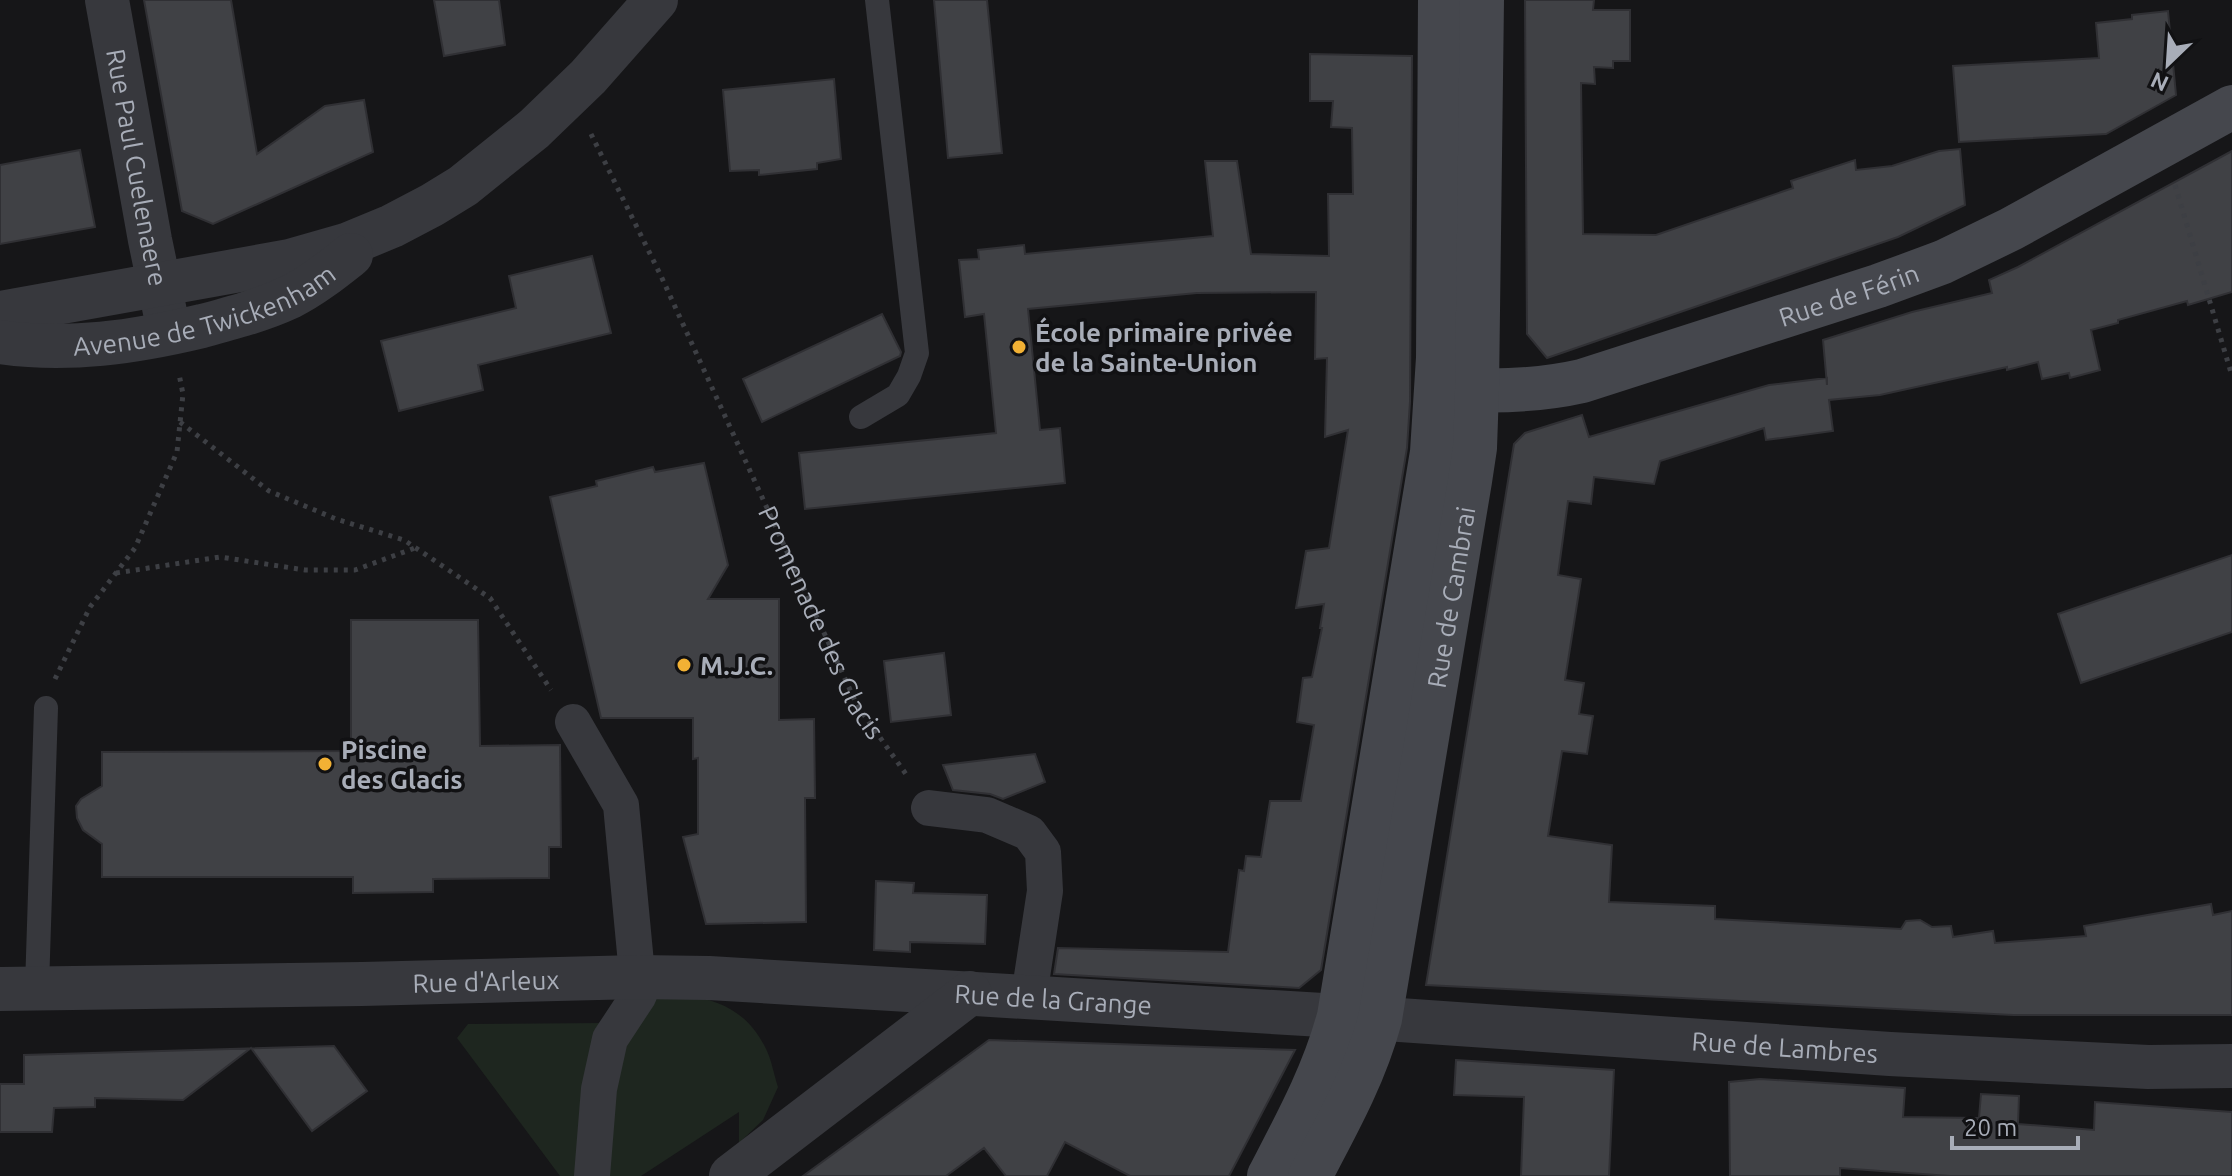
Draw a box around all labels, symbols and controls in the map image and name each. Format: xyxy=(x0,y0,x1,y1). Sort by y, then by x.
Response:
north arrow xyxy=(2128,24,2208,104)
street label: Rue Paul Cuelenaere xyxy=(101,46,174,288)
text: N xyxy=(2147,68,2172,97)
street label: Avenue de Twickenham xyxy=(72,258,340,360)
street label: Rue de Férin xyxy=(1775,258,1923,331)
place label: École primaire privée de la Sainte-Union xyxy=(1035,317,1293,377)
marker: École primaire privée de la Sainte-Union xyxy=(1010,338,1028,356)
street label: Promenade des Glacis xyxy=(753,501,891,744)
street label: Rue de Cambrai xyxy=(1421,504,1480,690)
place label: M.J.C. xyxy=(700,651,773,680)
marker: M.J.C. xyxy=(675,656,693,674)
place label: Piscine des Glacis xyxy=(341,735,463,794)
marker: Piscine des Glacis xyxy=(316,755,334,773)
street label: Rue d'Arleux xyxy=(412,964,560,997)
street label: Rue de la Grange xyxy=(954,978,1153,1019)
street label: Rue de Lambres xyxy=(1691,1026,1879,1068)
scale bar xyxy=(1952,1100,2078,1150)
text: 20 m xyxy=(1964,1114,2017,1141)

